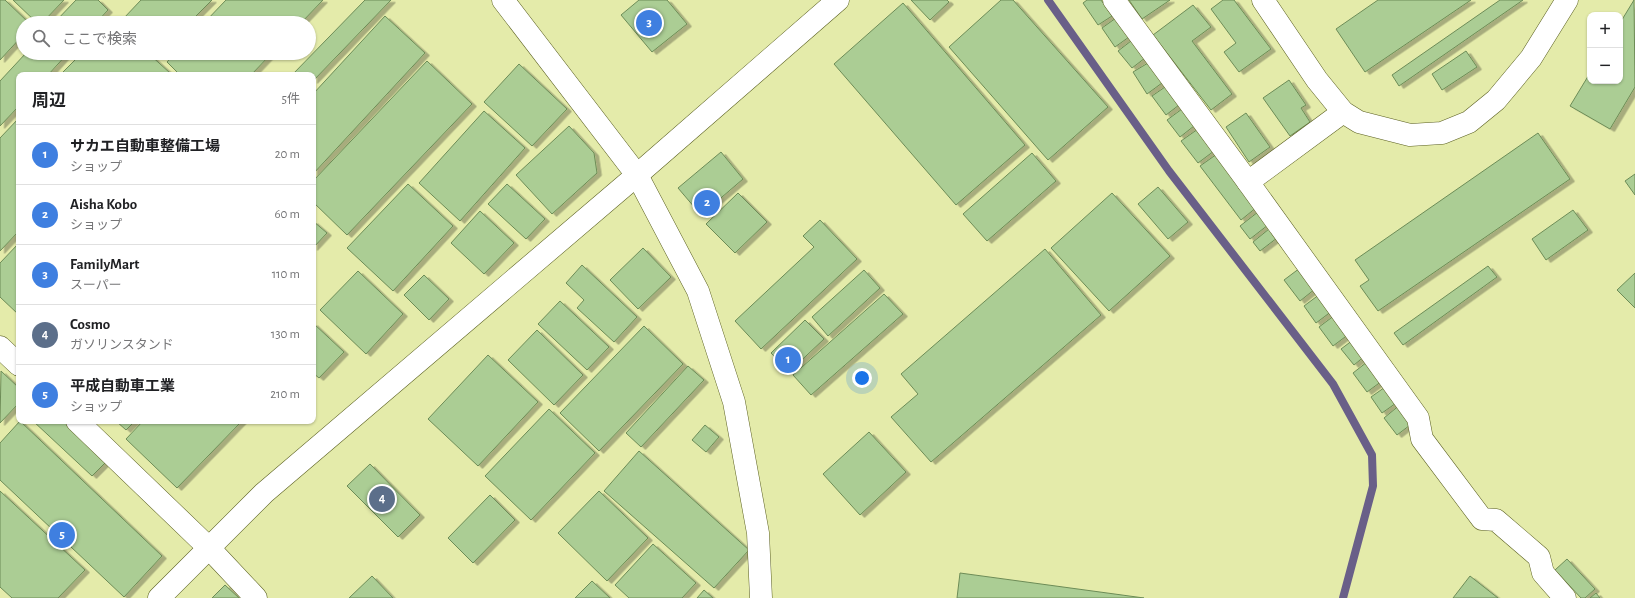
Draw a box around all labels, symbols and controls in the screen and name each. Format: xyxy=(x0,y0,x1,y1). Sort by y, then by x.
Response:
pin: 3 xyxy=(636,8,662,38)
map controls xyxy=(1587,12,1623,84)
button: + xyxy=(1587,12,1623,48)
search box xyxy=(16,16,316,60)
icon: search xyxy=(30,27,52,49)
text: ここで検索 xyxy=(62,32,137,47)
button: − xyxy=(1587,48,1623,84)
text: 周辺 xyxy=(32,92,66,109)
text: 5件 xyxy=(282,93,300,106)
text: サカエ自動車整備工場 xyxy=(70,139,220,154)
text: 1 xyxy=(43,148,47,161)
text: 20 m xyxy=(275,148,300,161)
text: ショップ xyxy=(70,161,122,174)
pin: 2 xyxy=(694,188,720,218)
text: Aisha Kobo xyxy=(70,197,137,212)
text: 2 xyxy=(42,208,48,221)
text: 60 m xyxy=(274,208,300,221)
text: ショップ xyxy=(70,219,122,232)
text: FamilyMart xyxy=(70,257,139,272)
text: 3 xyxy=(42,268,48,281)
text: 110 m xyxy=(272,268,300,281)
text: スーパー xyxy=(70,279,122,292)
text: Cosmo xyxy=(70,317,110,332)
text: 4 xyxy=(42,328,48,341)
text: 130 m xyxy=(271,328,300,341)
text: ガソリンスタンド xyxy=(70,339,174,352)
pin: 1 xyxy=(775,345,801,375)
your location xyxy=(852,368,872,388)
text: 平成自動車工業 xyxy=(70,379,175,394)
text: 5 xyxy=(42,388,48,401)
text: 210 m xyxy=(270,388,300,401)
text: ショップ xyxy=(70,401,122,414)
pin: 4 xyxy=(369,484,395,514)
pin: 5 xyxy=(49,520,75,550)

